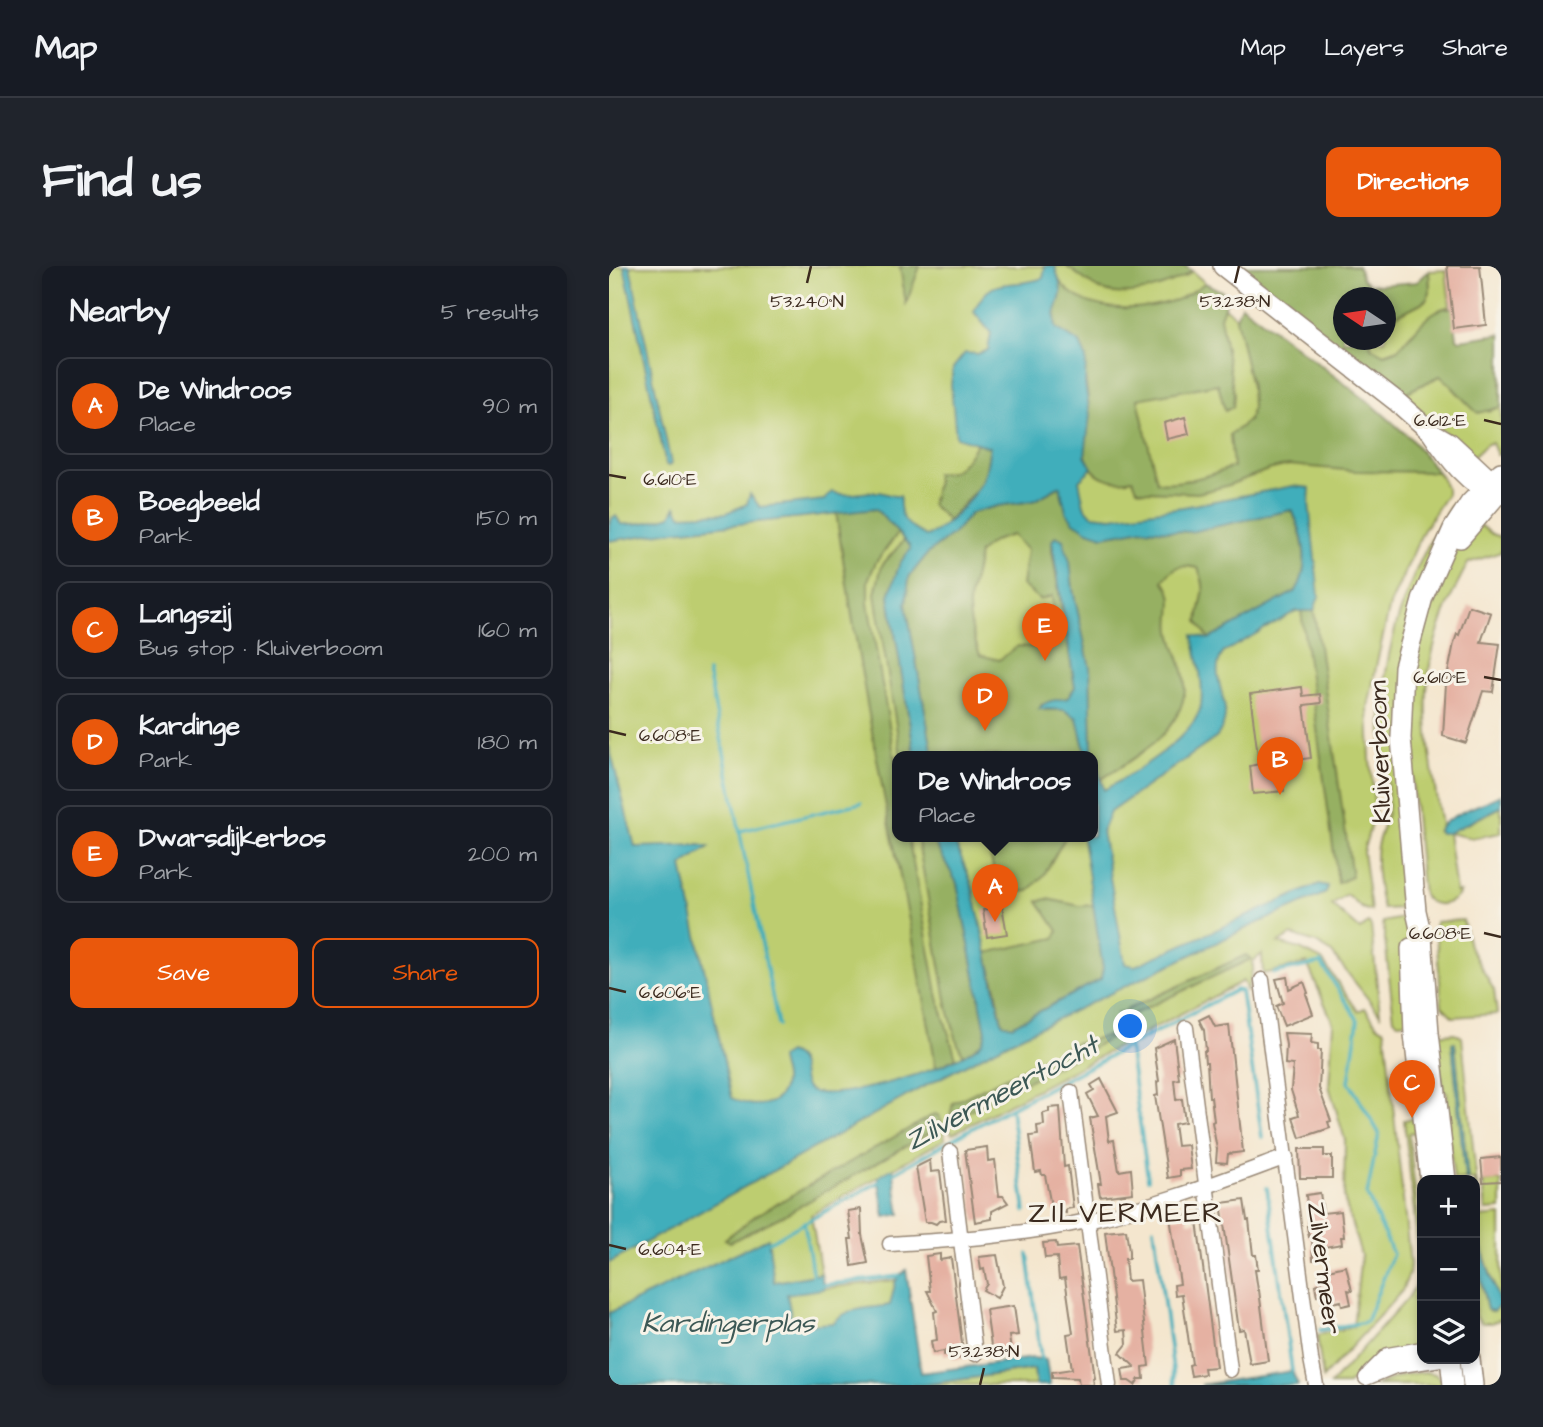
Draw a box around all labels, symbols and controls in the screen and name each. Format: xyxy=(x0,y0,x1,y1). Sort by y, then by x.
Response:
text: Map xyxy=(35,25,97,71)
text: Map xyxy=(1241,31,1286,65)
text: Layers xyxy=(1324,31,1404,65)
text: Share xyxy=(1442,31,1508,65)
button: Directions xyxy=(1326,147,1501,217)
text: Find us xyxy=(42,148,202,216)
north arrow xyxy=(1333,287,1396,350)
text: 53.240°N xyxy=(770,289,844,314)
text: 53.238°N xyxy=(1200,289,1270,314)
text: Nearby xyxy=(70,291,170,333)
text: 5 results xyxy=(441,296,539,328)
text: De Windroos xyxy=(139,372,292,408)
text: A xyxy=(88,390,102,422)
text: 90 m xyxy=(482,390,537,422)
text: Place xyxy=(139,408,196,440)
text: 6.612°E xyxy=(1414,408,1467,433)
text: 6.610°E xyxy=(643,467,697,492)
text: Boegbeeld xyxy=(139,484,260,520)
text: B xyxy=(87,502,103,534)
text: 150 m xyxy=(476,502,537,534)
text: Park xyxy=(139,520,192,552)
text: Langszij xyxy=(139,596,231,632)
pin: E xyxy=(1022,603,1068,661)
text: C xyxy=(87,614,103,646)
text: 160 m xyxy=(478,614,537,646)
text: Bus stop · Kluiverboom xyxy=(139,632,382,664)
text: 6.610°E xyxy=(1413,665,1467,690)
pin: D xyxy=(962,673,1008,731)
street label: Kluiverboom xyxy=(1359,679,1400,824)
text: Kardinge xyxy=(139,708,240,744)
text: 6.608°E xyxy=(639,723,702,748)
text: D xyxy=(88,726,102,758)
text: 180 m xyxy=(478,726,537,758)
pin: B xyxy=(1257,737,1303,795)
text: Park xyxy=(139,744,192,776)
popup xyxy=(892,751,1098,842)
text: De Windroos xyxy=(919,763,1071,799)
text: Place xyxy=(919,799,976,831)
text: Dwarsdijkerbos xyxy=(139,820,326,856)
text: E xyxy=(88,838,102,870)
text: 200 m xyxy=(468,838,537,870)
text: Park xyxy=(139,856,192,888)
pin: A xyxy=(972,864,1018,922)
text: 6.608°E xyxy=(1409,921,1472,946)
button: Save xyxy=(70,938,298,1008)
button: Share xyxy=(312,938,539,1008)
text: 6.606°E xyxy=(639,980,702,1005)
your location xyxy=(1113,1009,1147,1043)
water label: Zilvermeertocht xyxy=(899,1024,1108,1160)
pin: C xyxy=(1389,1060,1435,1118)
map controls xyxy=(1417,1175,1480,1364)
button: + xyxy=(1417,1175,1480,1238)
district label: ZILVERMEER xyxy=(1028,1194,1224,1233)
street label: Zilvermeer xyxy=(1298,1200,1350,1336)
text: 6.604°E xyxy=(638,1237,702,1262)
button: − xyxy=(1417,1238,1480,1301)
button: layers xyxy=(1417,1301,1480,1364)
water label: Kardingerplas xyxy=(642,1304,816,1344)
text: 53.238°N xyxy=(949,1339,1019,1364)

